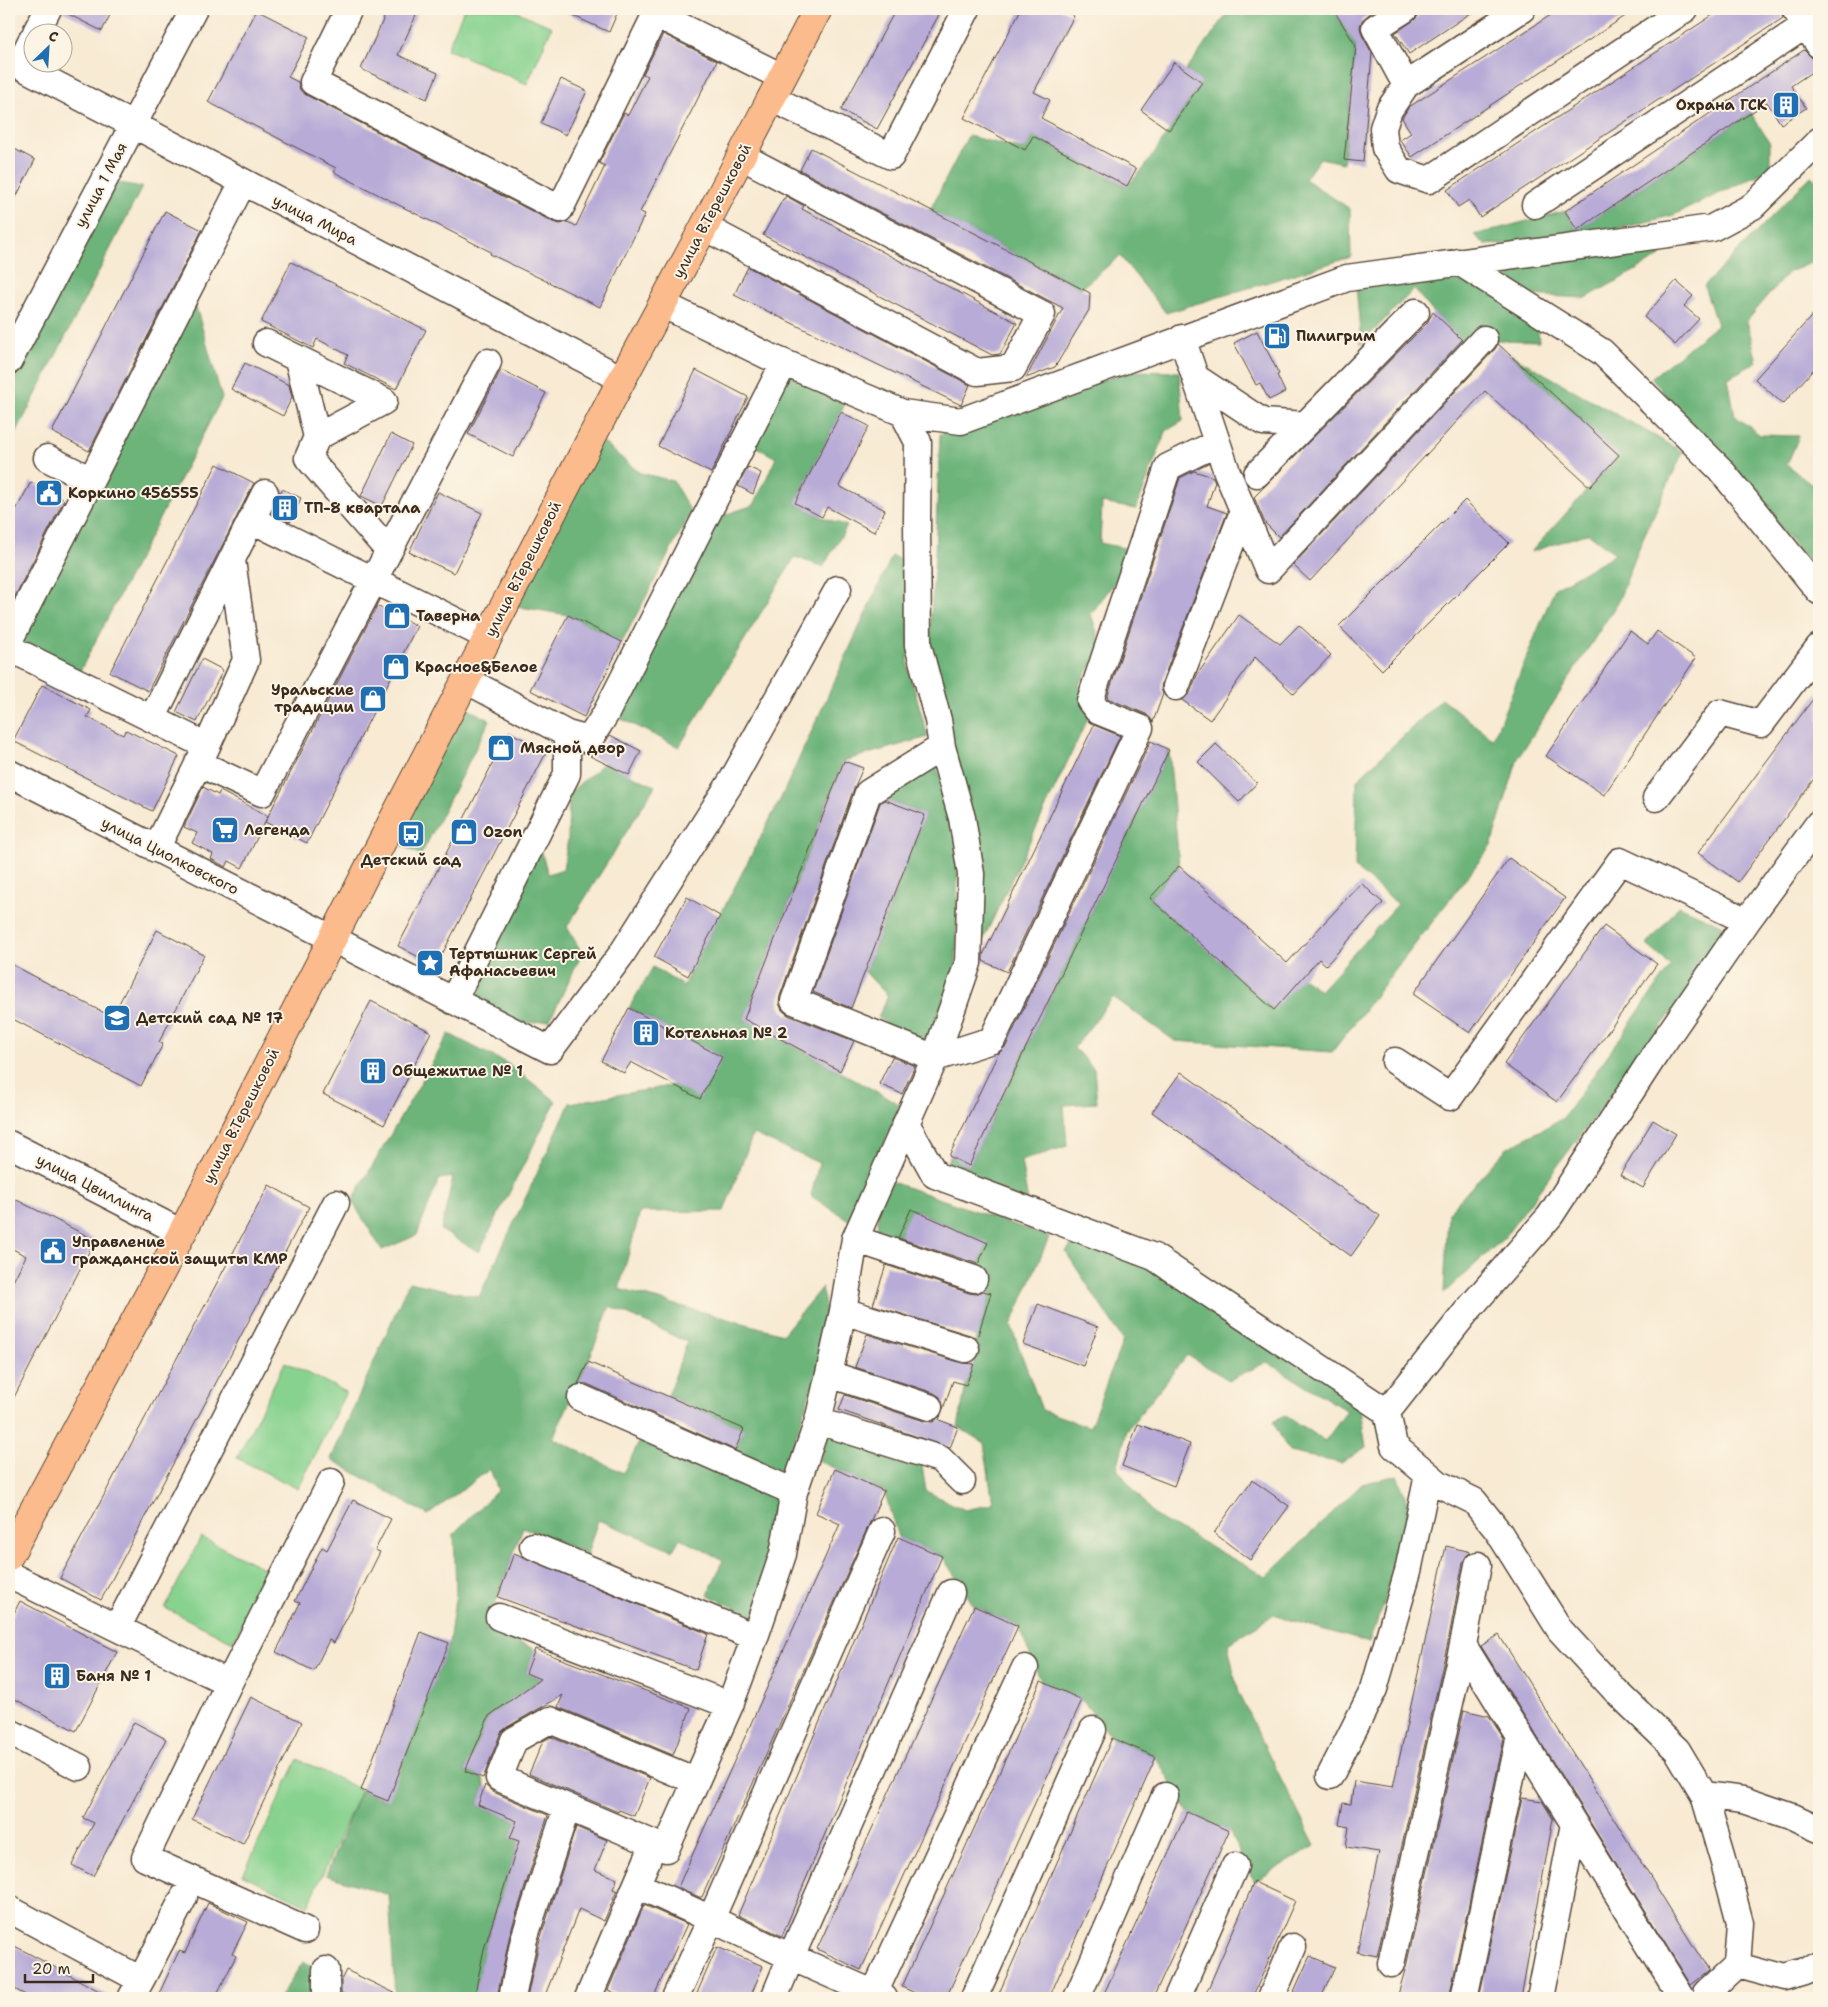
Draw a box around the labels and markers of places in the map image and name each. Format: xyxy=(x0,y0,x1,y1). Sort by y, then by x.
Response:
building icon: Охрана ГСК xyxy=(1771,90,1801,120)
place label: Охрана ГСК xyxy=(1676,95,1768,115)
fuel station icon: Пилигрим xyxy=(1262,321,1292,351)
place label: Пилигрим xyxy=(1296,326,1376,346)
public building icon: Коркино 456555 xyxy=(34,478,64,508)
place label: Коркино 456555 xyxy=(68,483,199,503)
building icon: ТП-8 квартала xyxy=(270,493,300,523)
place label: ТП-8 квартала xyxy=(304,498,421,518)
shop icon: Таверна xyxy=(382,601,412,631)
place label: Таверна xyxy=(416,606,481,626)
shop icon: Красное&Белое xyxy=(381,652,411,682)
place label: Красное&Белое xyxy=(415,657,538,677)
place label: Уральские традиции xyxy=(271,680,355,717)
shop icon: Уральские традиции xyxy=(358,684,388,714)
shop icon: Мясной двор xyxy=(486,733,516,763)
place label: Мясной двор xyxy=(520,738,625,758)
supermarket icon: Легенда xyxy=(210,815,240,845)
shop icon: Ozon xyxy=(449,817,479,847)
bus stop icon: Детский сад xyxy=(396,819,426,849)
place label: Легенда xyxy=(244,820,311,840)
place label: Ozon xyxy=(483,822,523,842)
place label: Детский сад xyxy=(361,850,462,870)
place label: Тертышник Сергей Афанасьевич xyxy=(449,944,597,981)
place icon: Тертышник Сергей Афанасьевич xyxy=(415,948,445,978)
school or university icon: Детский сад № 17 xyxy=(102,1003,132,1033)
place label: Детский сад № 17 xyxy=(136,1008,284,1028)
building icon: Котельная № 2 xyxy=(631,1018,661,1048)
place label: Котельная № 2 xyxy=(665,1023,788,1043)
building icon: Общежитие № 1 xyxy=(358,1056,388,1086)
place label: Общежитие № 1 xyxy=(392,1061,523,1081)
place label: Управление гражданской защиты КМР xyxy=(72,1232,288,1269)
public building icon: Управление гражданской защиты КМР xyxy=(38,1236,68,1266)
building icon: Баня № 1 xyxy=(42,1661,72,1691)
place label: Баня № 1 xyxy=(76,1666,151,1686)

